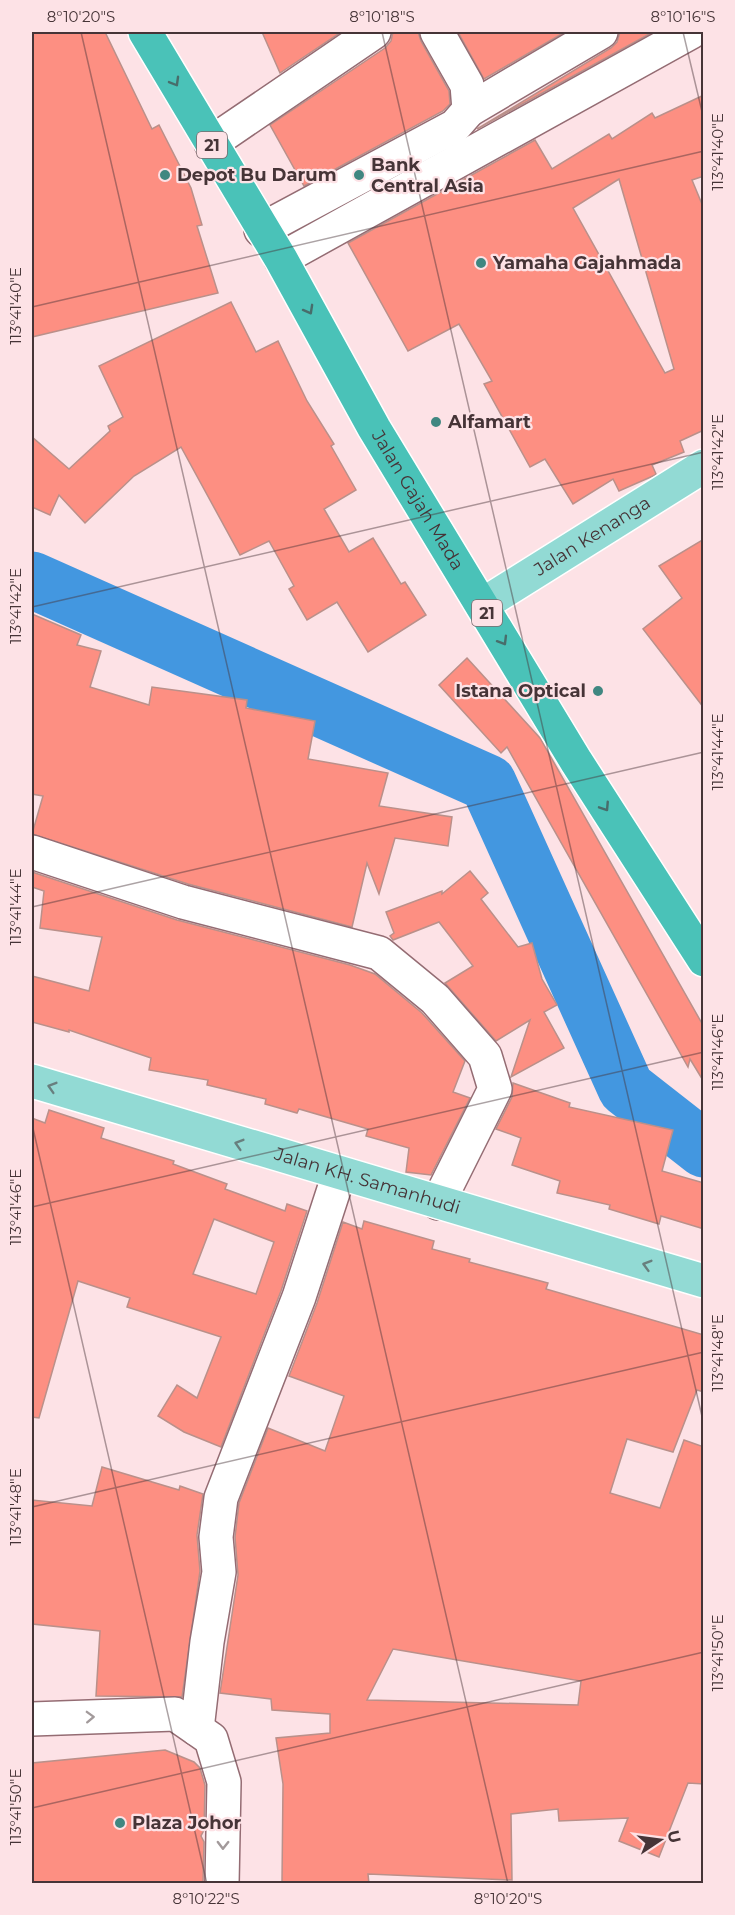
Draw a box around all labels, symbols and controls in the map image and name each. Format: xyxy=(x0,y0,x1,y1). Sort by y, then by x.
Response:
text: 8°10'20"S xyxy=(47,7,115,26)
text: 8°10'18"S xyxy=(349,7,415,26)
text: 8°10'16"S xyxy=(651,7,715,26)
one-way arrow xyxy=(167,76,179,86)
text: 113°41'40"E xyxy=(708,113,727,191)
road number: 21 xyxy=(197,132,227,158)
place label: Bank Central Asia xyxy=(371,154,484,197)
place label: Depot Bu Darum xyxy=(177,164,337,186)
marker: Depot Bu Darum xyxy=(158,168,172,182)
marker: Bank Central Asia xyxy=(352,168,366,182)
place label: Yamaha Gajahmada xyxy=(492,252,681,274)
marker: Yamaha Gajahmada xyxy=(474,256,488,270)
text: 113°41'40"E xyxy=(6,267,25,345)
one-way arrow xyxy=(302,304,313,314)
place label: Alfamart xyxy=(447,411,531,433)
text: 113°41'42"E xyxy=(708,414,727,490)
marker: Alfamart xyxy=(429,415,443,429)
street label: Jalan Gajah Mada xyxy=(366,425,469,574)
street label: Jalan Kenanga xyxy=(529,491,654,581)
text: 113°41'42"E xyxy=(6,568,25,644)
road number: 21 xyxy=(472,600,502,626)
one-way arrow xyxy=(496,635,508,645)
place label: Istana Optical xyxy=(455,680,586,702)
marker: Istana Optical xyxy=(591,684,605,698)
text: 113°41'44"E xyxy=(708,713,727,791)
one-way arrow xyxy=(598,801,610,811)
text: 113°41'44"E xyxy=(6,868,25,946)
text: 113°41'46"E xyxy=(708,1014,727,1090)
one-way arrow xyxy=(47,1082,58,1094)
one-way arrow xyxy=(234,1139,245,1151)
street label: Jalan KH. Samanhudi xyxy=(271,1142,463,1219)
text: 113°41'46"E xyxy=(6,1169,25,1245)
one-way arrow xyxy=(642,1260,653,1272)
text: 113°41'48"E xyxy=(708,1314,727,1392)
text: 113°41'48"E xyxy=(6,1468,25,1546)
text: 113°41'50"E xyxy=(708,1614,727,1692)
one-way arrow xyxy=(85,1710,94,1723)
text: 113°41'50"E xyxy=(6,1768,25,1846)
north arrow xyxy=(630,1810,690,1870)
place label: Plaza Johor xyxy=(132,1812,242,1834)
marker: Plaza Johor xyxy=(113,1816,127,1830)
text: U xyxy=(663,1828,685,1845)
one-way arrow xyxy=(217,1840,229,1849)
text: 8°10'22"S xyxy=(172,1889,240,1908)
text: 8°10'20"S xyxy=(474,1889,542,1908)

